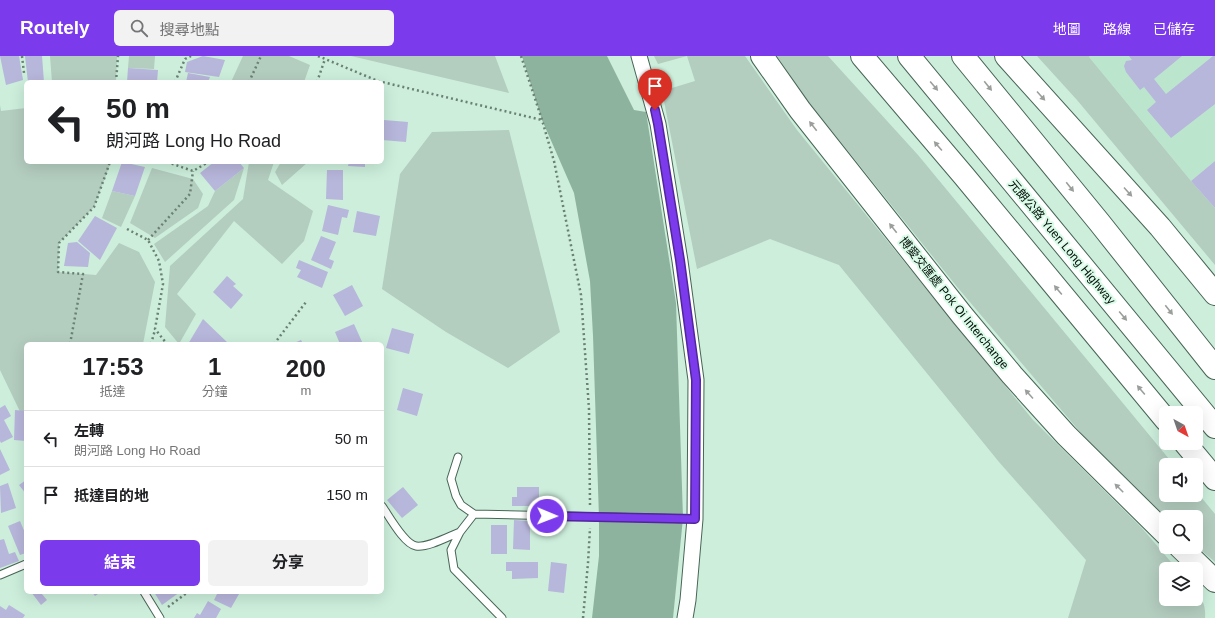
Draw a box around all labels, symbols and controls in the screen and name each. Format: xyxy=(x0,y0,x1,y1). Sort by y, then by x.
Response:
search box xyxy=(114,10,394,46)
text: Routely xyxy=(20,17,90,38)
icon: search xyxy=(128,17,150,39)
text: 搜尋地點 xyxy=(160,21,220,38)
text: 地圖 xyxy=(1053,21,1081,37)
text: 路線 xyxy=(1103,21,1131,37)
text: 已儲存 xyxy=(1153,21,1195,37)
pin xyxy=(638,69,672,110)
icon: arrive xyxy=(644,75,666,97)
one-way arrow xyxy=(929,81,938,91)
one-way arrow xyxy=(983,81,992,92)
one-way arrow xyxy=(1036,91,1045,100)
text: 50 m xyxy=(106,93,170,124)
icon: left xyxy=(40,96,92,148)
one-way arrow xyxy=(808,121,817,132)
text: 朗河路 Long Ho Road xyxy=(106,131,281,151)
one-way arrow xyxy=(934,141,943,151)
street label: 元朗公路 Yuen Long Highway xyxy=(1006,177,1118,307)
one-way arrow xyxy=(1066,181,1075,192)
one-way arrow xyxy=(1123,187,1133,197)
one-way arrow xyxy=(889,223,898,234)
street label: 博愛交匯處 Pok Oi Interchange xyxy=(896,234,1012,372)
one-way arrow xyxy=(1054,285,1062,295)
one-way arrow xyxy=(1164,305,1173,316)
one-way arrow xyxy=(1119,311,1128,321)
text: 17:53 xyxy=(82,353,144,380)
text: 1 xyxy=(208,353,221,380)
text: 200 xyxy=(286,355,326,382)
text: m xyxy=(300,383,311,398)
text: 抵達 xyxy=(100,384,126,399)
text: 分鐘 xyxy=(202,384,228,399)
one-way arrow xyxy=(1137,385,1146,395)
one-way arrow xyxy=(1024,389,1033,399)
north arrow xyxy=(1159,406,1203,450)
map controls xyxy=(1159,406,1203,606)
text: 左轉 xyxy=(74,422,104,439)
icon: left xyxy=(40,428,62,450)
text: 50 m xyxy=(335,430,368,447)
text: 朗河路 Long Ho Road xyxy=(74,443,200,458)
button: sound xyxy=(1159,458,1203,502)
one-way arrow xyxy=(1114,483,1124,493)
icon: arrive xyxy=(40,484,62,506)
text: 150 m xyxy=(326,486,368,503)
text: 抵達目的地 xyxy=(74,487,149,504)
position arrow xyxy=(526,495,568,537)
button: search xyxy=(1159,510,1203,554)
button: 結束 xyxy=(40,540,200,586)
button: 分享 xyxy=(208,540,368,586)
button: layers xyxy=(1159,562,1203,606)

